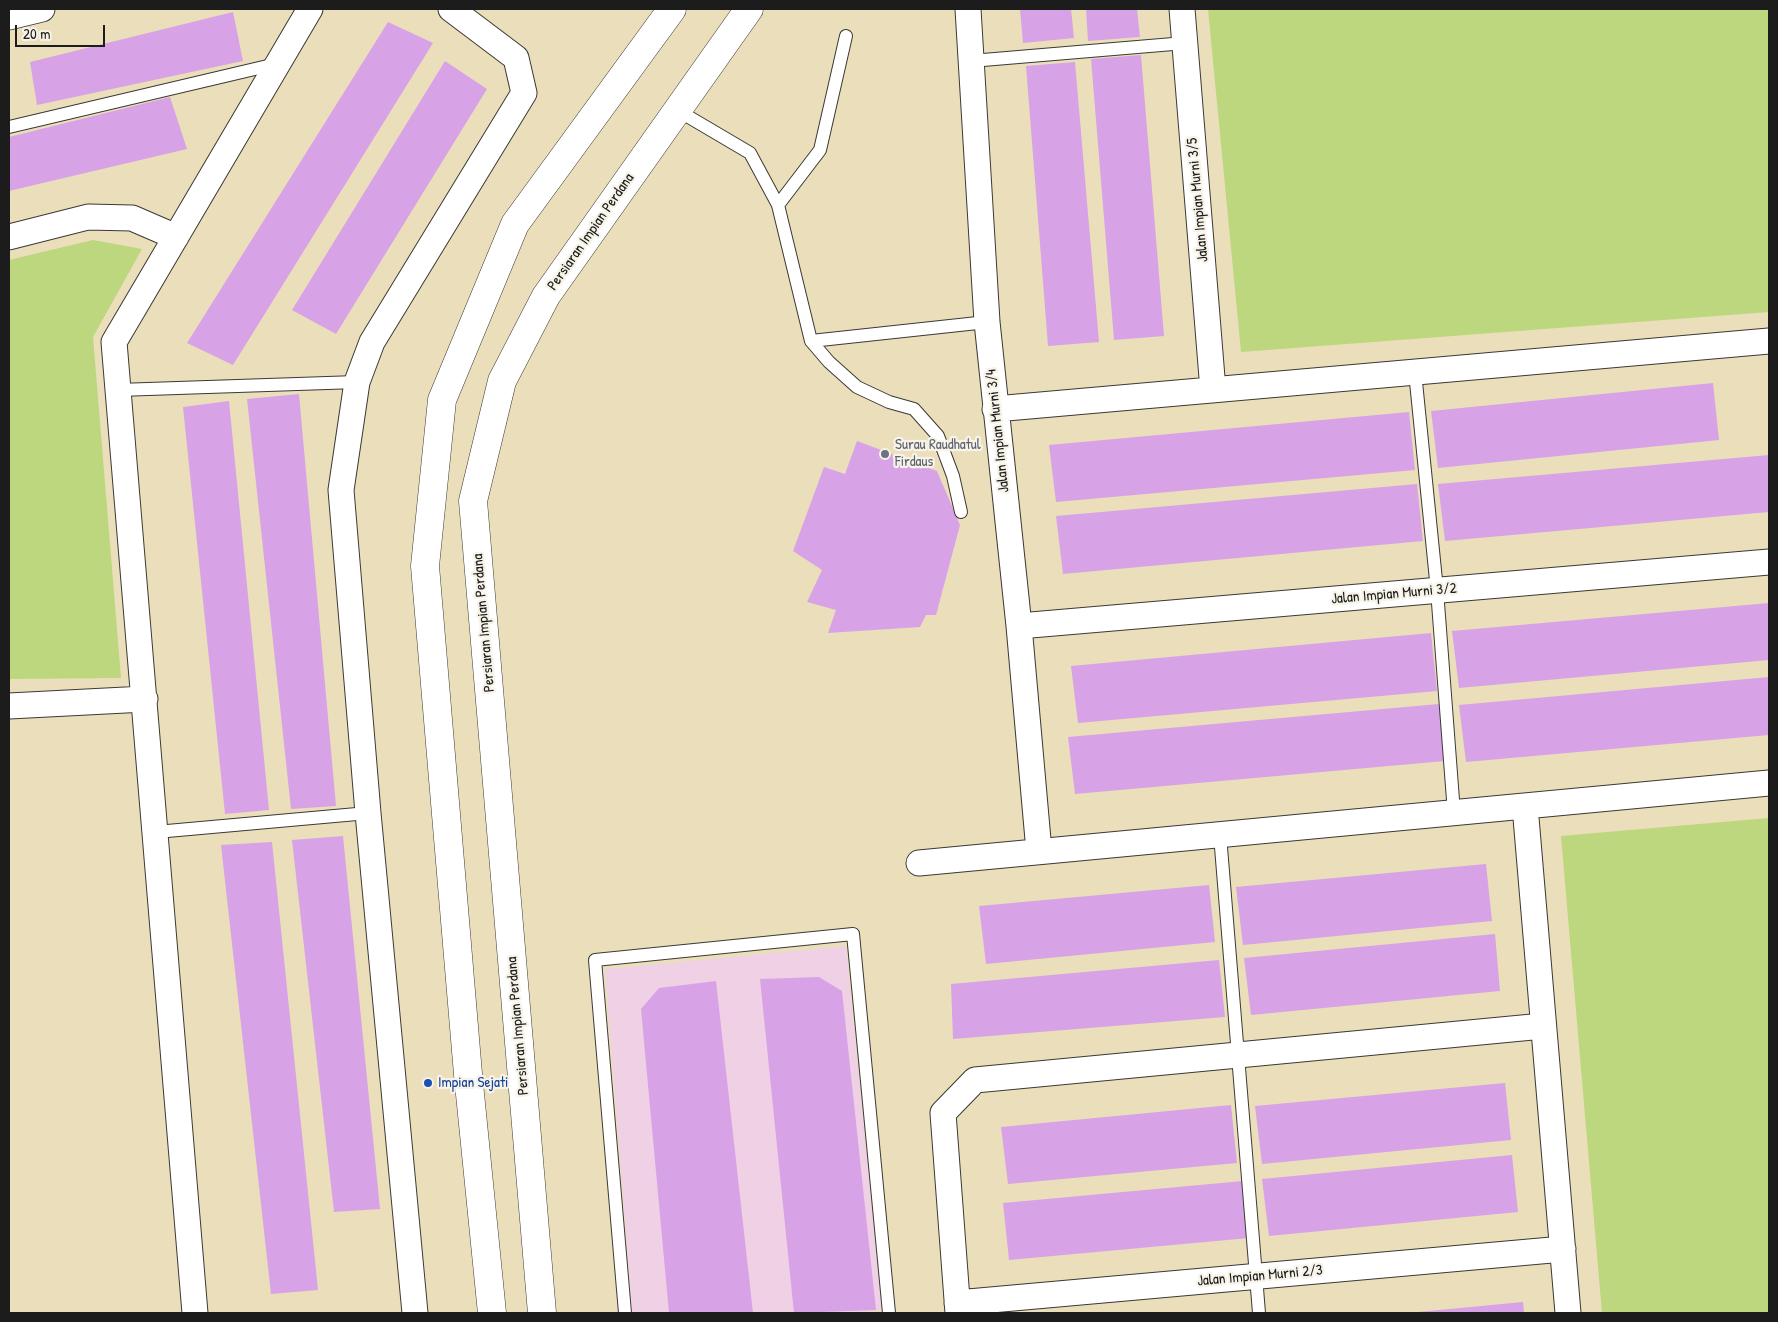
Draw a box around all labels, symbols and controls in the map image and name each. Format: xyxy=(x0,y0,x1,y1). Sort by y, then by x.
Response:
scale bar xyxy=(18,15,108,47)
text: 20 m xyxy=(23,23,50,44)
street label: Jalan Impian Murni 3/5 xyxy=(1184,137,1212,263)
street label: Persiaran Impian Perdana xyxy=(544,170,638,294)
street label: Jalan Impian Murni 3/4 xyxy=(983,368,1013,494)
place label: Surau Raudhatul Firdaus xyxy=(895,436,981,471)
marker: Surau Raudhatul Firdaus xyxy=(879,448,891,460)
street label: Persiaran Impian Perdana xyxy=(469,553,499,693)
street label: Jalan Impian Murni 3/2 xyxy=(1331,580,1457,608)
street label: Persiaran Impian Perdana xyxy=(503,956,533,1096)
place label: Impian Sejati xyxy=(438,1074,508,1092)
marker: Impian Sejati xyxy=(422,1077,434,1089)
street label: Jalan Impian Murni 2/3 xyxy=(1197,1262,1323,1290)

